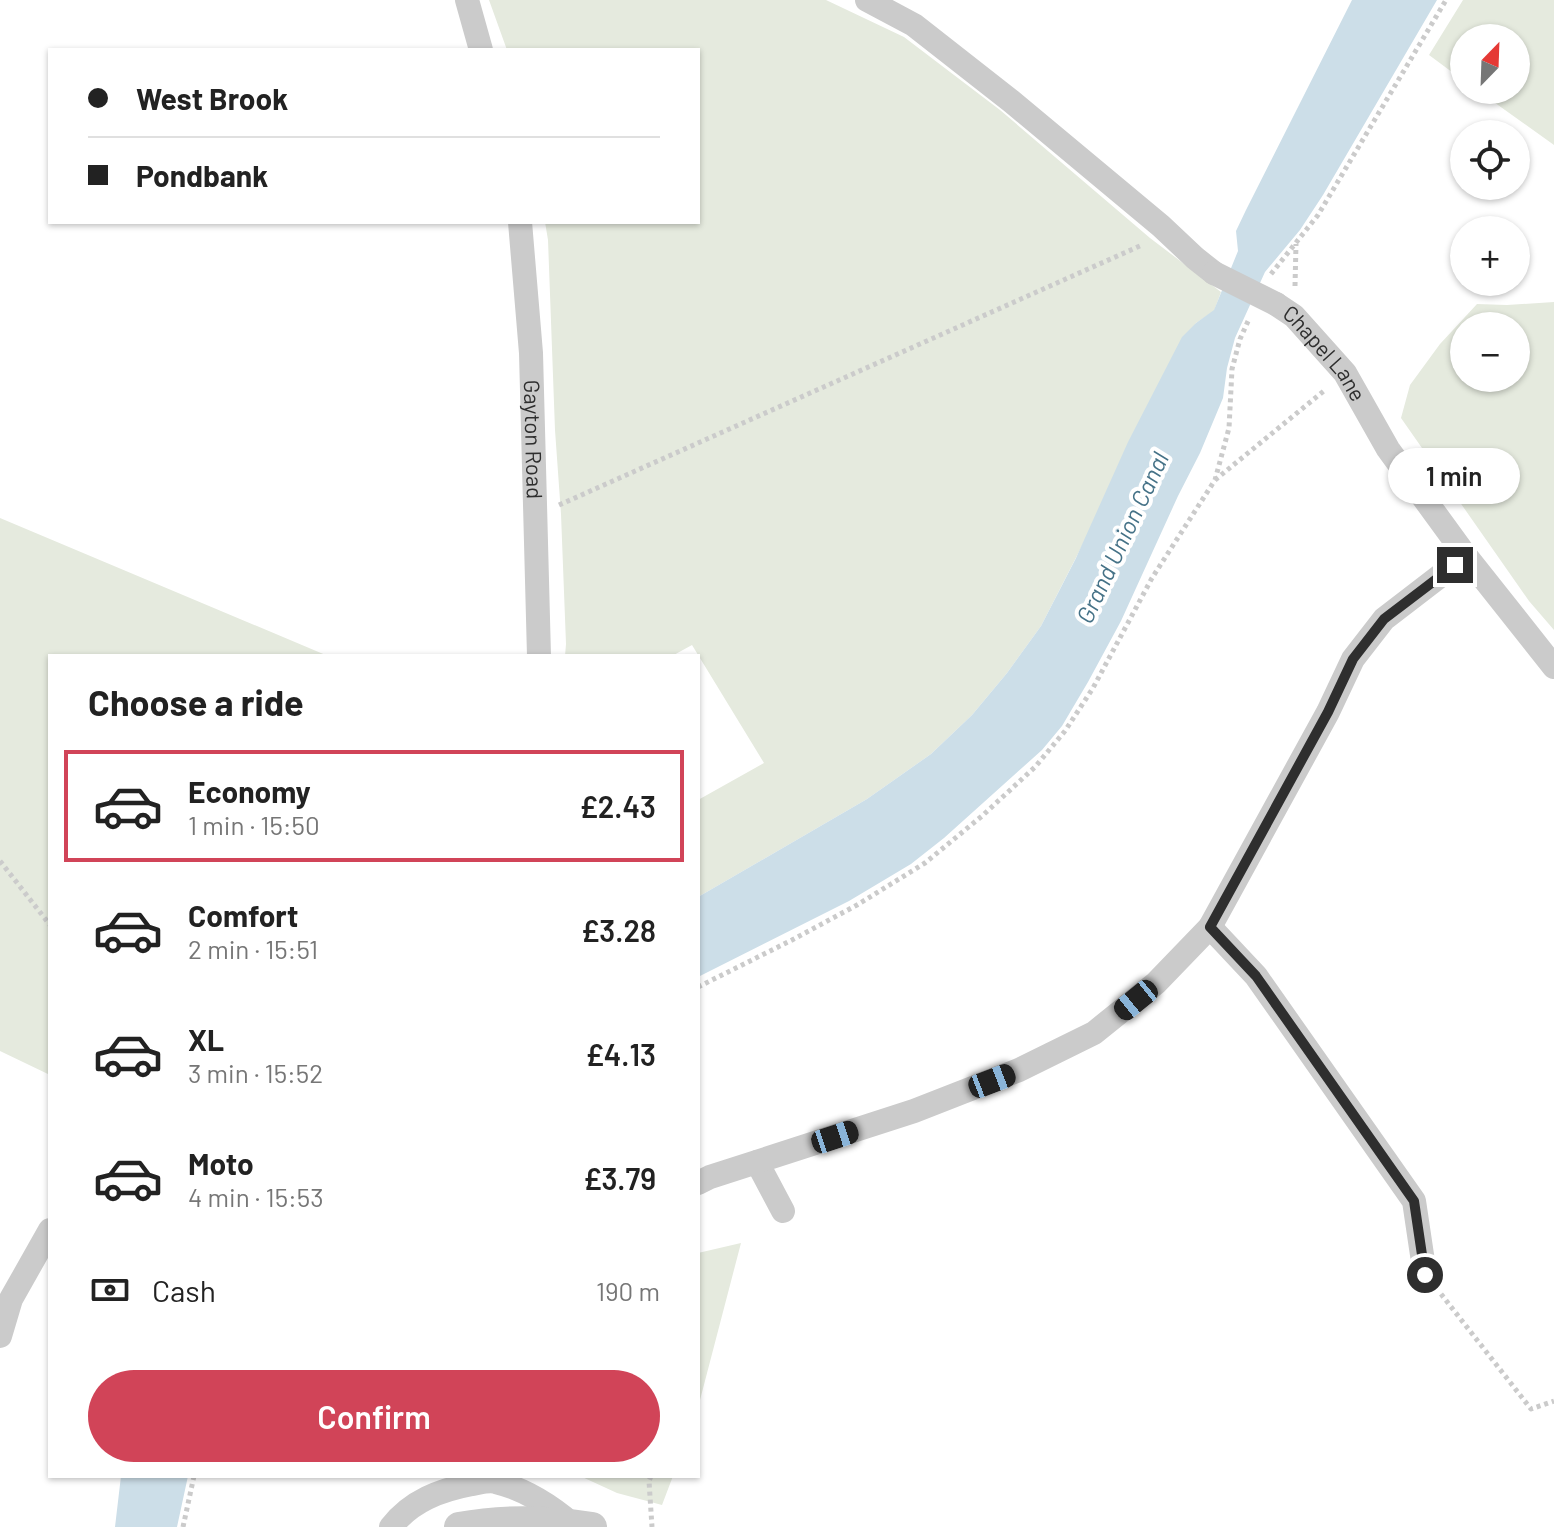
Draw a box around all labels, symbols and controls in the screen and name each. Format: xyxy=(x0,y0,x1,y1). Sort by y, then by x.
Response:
north arrow xyxy=(1450,24,1530,104)
map controls xyxy=(1450,24,1530,392)
text: West Brook xyxy=(136,80,288,116)
button: locate xyxy=(1450,120,1530,200)
text: Pondbank xyxy=(136,157,268,193)
button: + xyxy=(1450,216,1530,296)
street label: Chapel Lane xyxy=(1279,299,1372,405)
button: − xyxy=(1450,312,1530,392)
street label: Gayton Road xyxy=(520,380,549,499)
water label: Grand Union Canal xyxy=(1069,447,1174,628)
callout: 1 min xyxy=(1389,449,1521,505)
text: 1 min xyxy=(1426,460,1482,491)
route end xyxy=(1437,547,1473,583)
text: Choose a ride xyxy=(88,680,304,723)
icon: car xyxy=(92,770,164,842)
text: Economy xyxy=(188,773,311,809)
text: £2.43 xyxy=(580,788,656,824)
text: 1 min · 15:50 xyxy=(188,809,320,840)
icon: car xyxy=(92,894,164,966)
text: Comfort xyxy=(188,897,298,933)
text: £3.28 xyxy=(581,912,656,948)
text: 2 min · 15:51 xyxy=(188,933,318,964)
car xyxy=(1110,976,1162,1024)
icon: car xyxy=(92,1018,164,1090)
text: XL xyxy=(188,1021,224,1057)
text: £4.13 xyxy=(585,1036,656,1072)
text: 3 min · 15:52 xyxy=(188,1057,323,1088)
car xyxy=(965,1061,1019,1101)
car xyxy=(808,1118,862,1156)
icon: car xyxy=(92,1142,164,1214)
text: Moto xyxy=(188,1145,254,1181)
text: £3.79 xyxy=(583,1160,656,1196)
text: 4 min · 15:53 xyxy=(188,1181,324,1212)
route start xyxy=(1407,1257,1443,1293)
icon: cash xyxy=(88,1268,132,1312)
text: Cash xyxy=(152,1272,216,1308)
text: 190 m xyxy=(596,1275,660,1306)
button: Confirm xyxy=(88,1370,660,1462)

